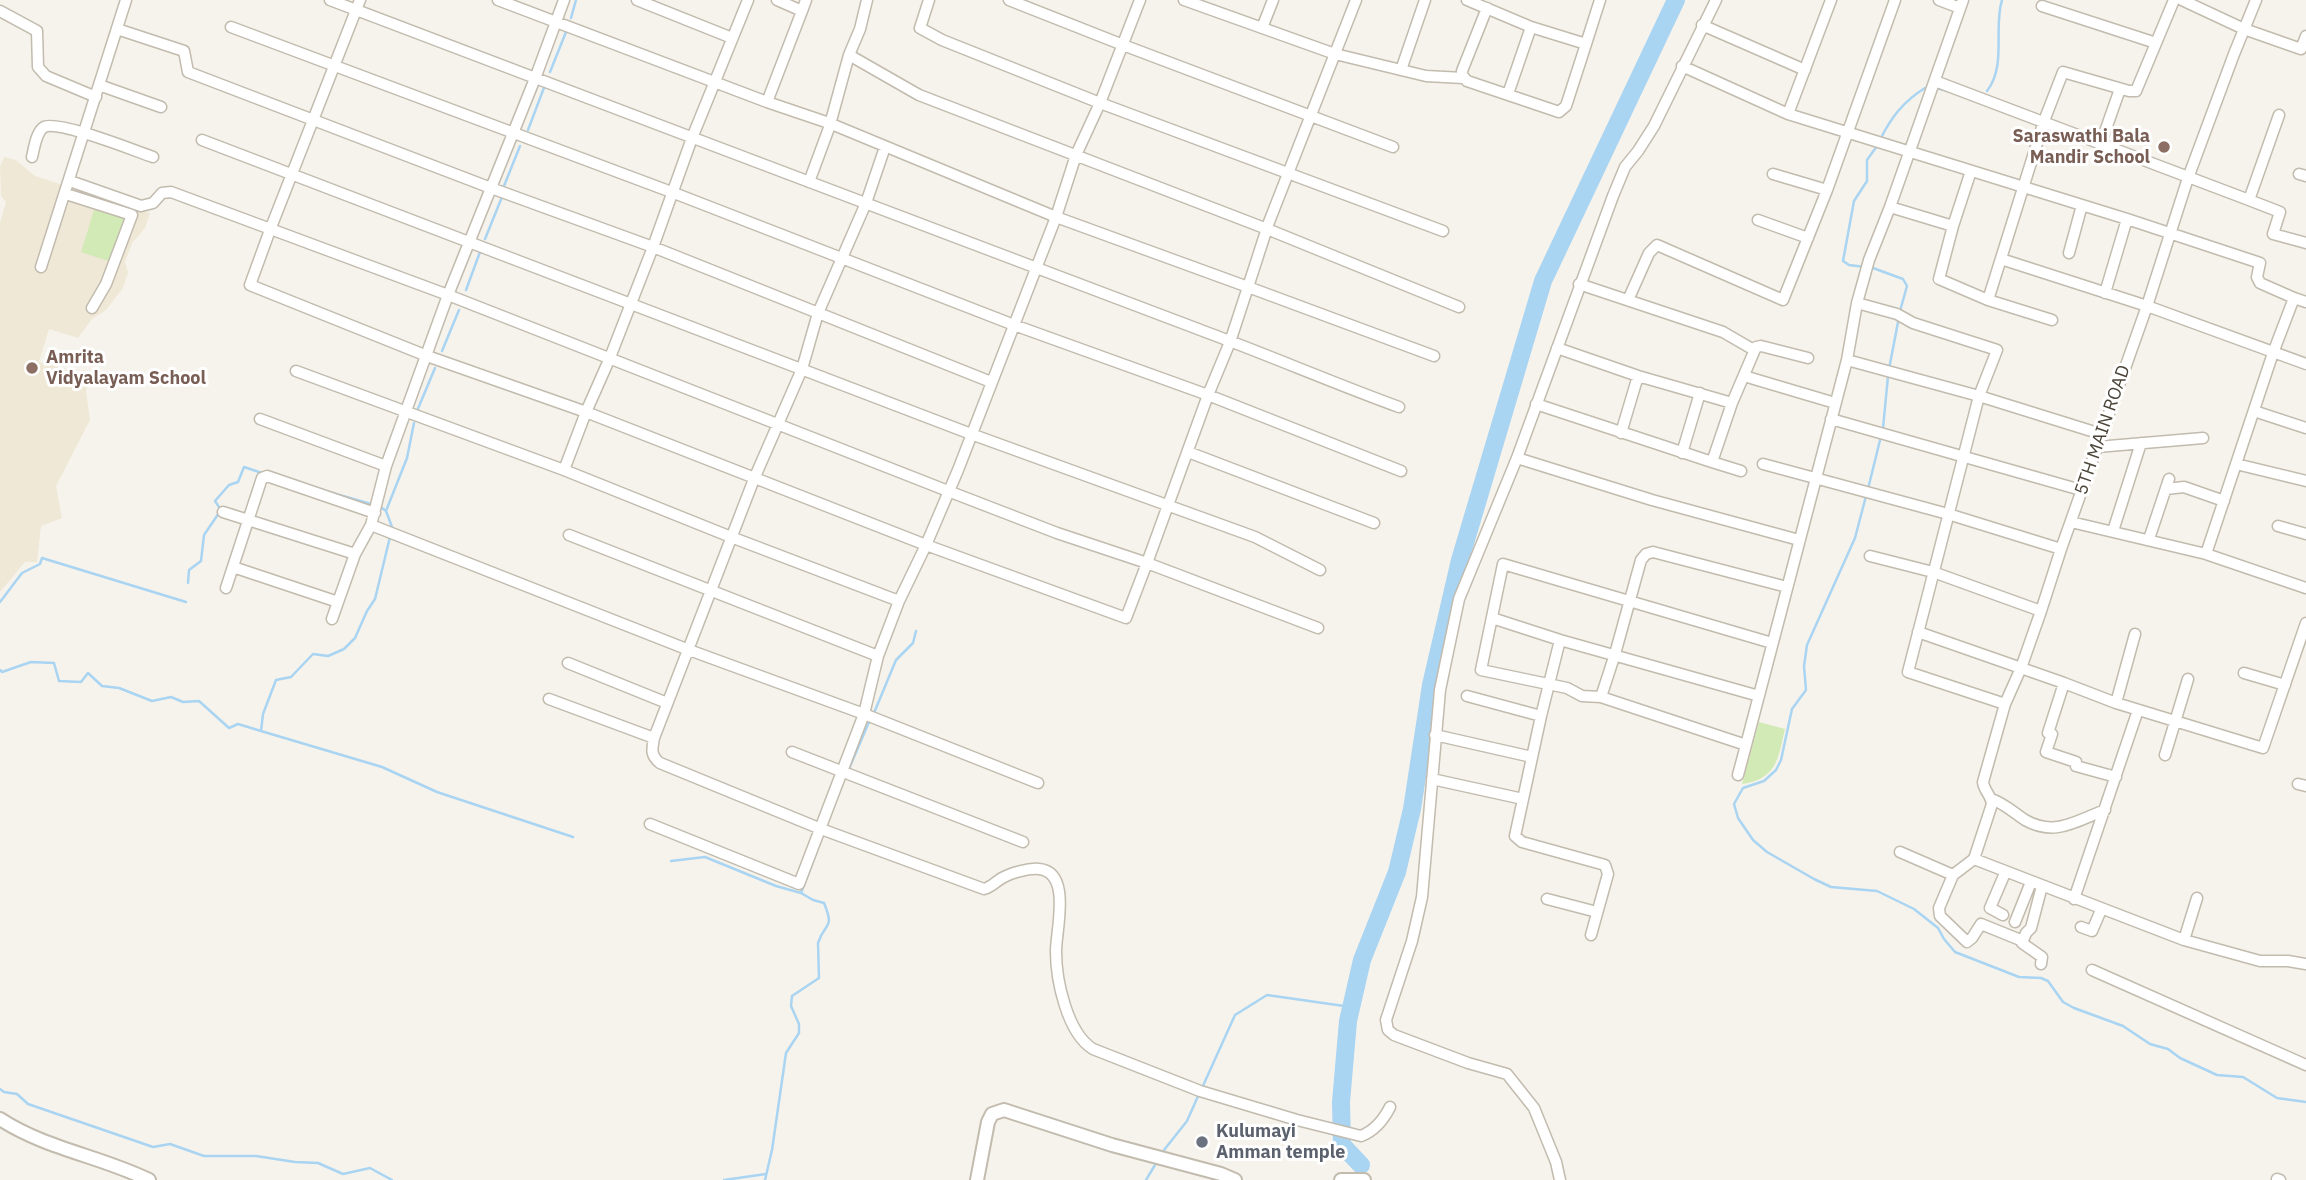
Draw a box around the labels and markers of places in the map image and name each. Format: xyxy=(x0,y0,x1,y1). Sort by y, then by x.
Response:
place label: Saraswathi Bala Mandir School xyxy=(2012,126,2150,168)
marker: Saraswathi Bala Mandir School xyxy=(2156,139,2172,155)
place label: Amrita Vidyalayam School xyxy=(46,347,206,390)
marker: Amrita Vidyalayam School xyxy=(24,360,40,376)
place label: Kulumayi Amman temple xyxy=(1216,1121,1345,1164)
marker: Kulumayi Amman temple xyxy=(1194,1134,1210,1150)

